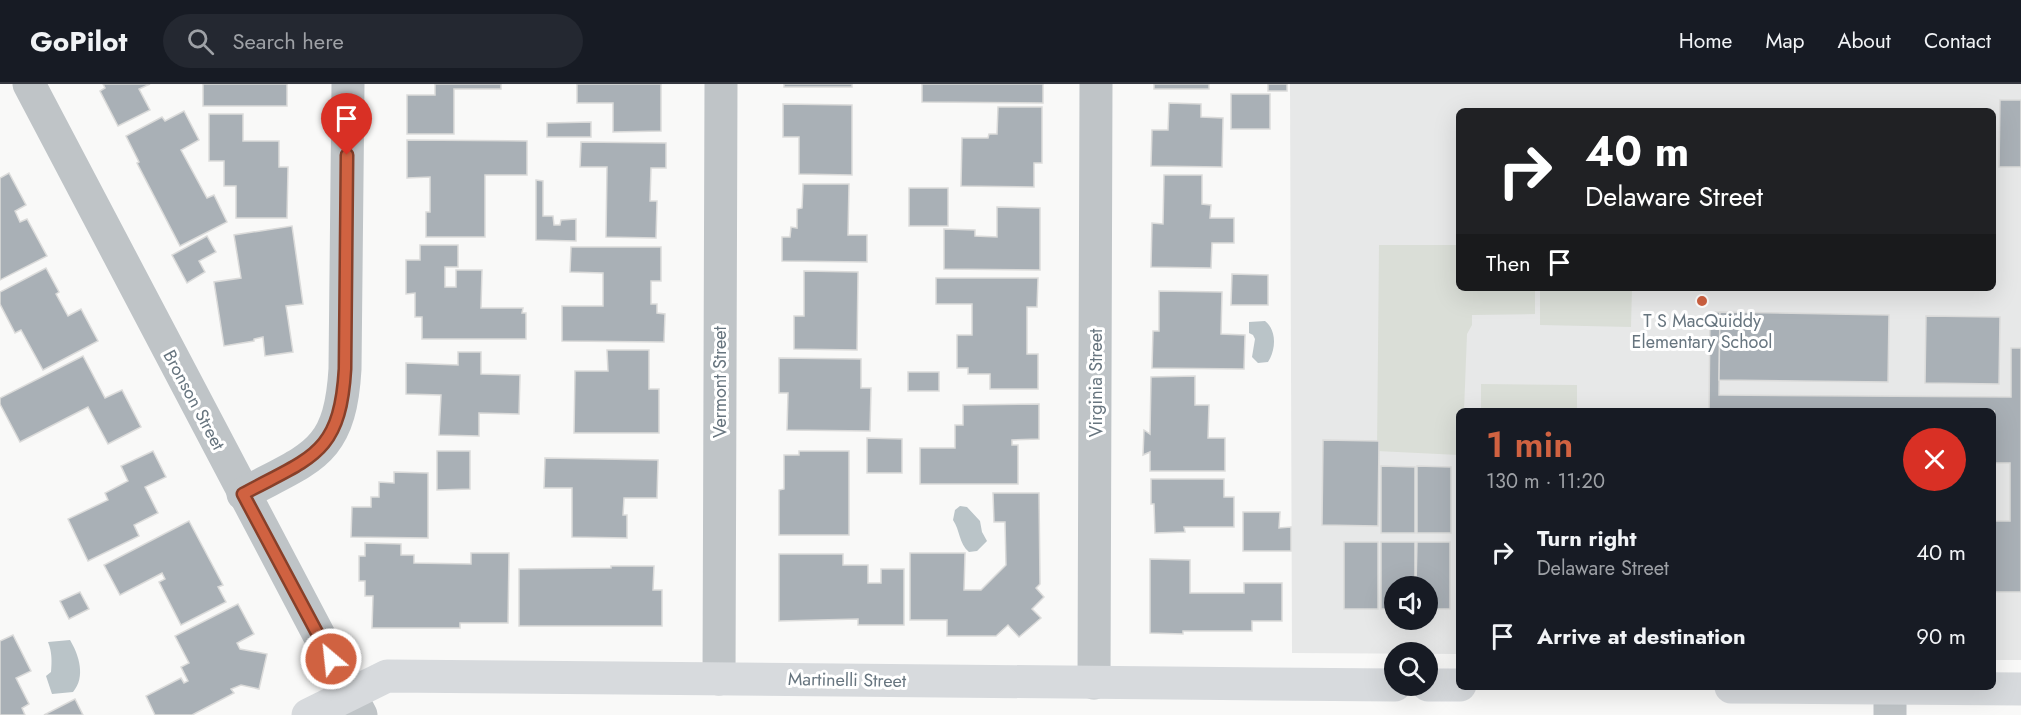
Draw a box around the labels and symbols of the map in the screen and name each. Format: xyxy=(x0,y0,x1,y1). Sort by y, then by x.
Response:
pin xyxy=(321,93,372,155)
marker: T S MacQuiddy Elementary School xyxy=(1695,294,1709,308)
place label: T S MacQuiddy Elementary School xyxy=(1632,308,1772,355)
street label: Vermont Street xyxy=(707,325,733,438)
street label: Virginia Street xyxy=(1083,328,1109,437)
street label: Bronson Street xyxy=(157,345,232,455)
position arrow xyxy=(299,627,363,691)
street label: Martinelli Street xyxy=(788,666,907,694)

